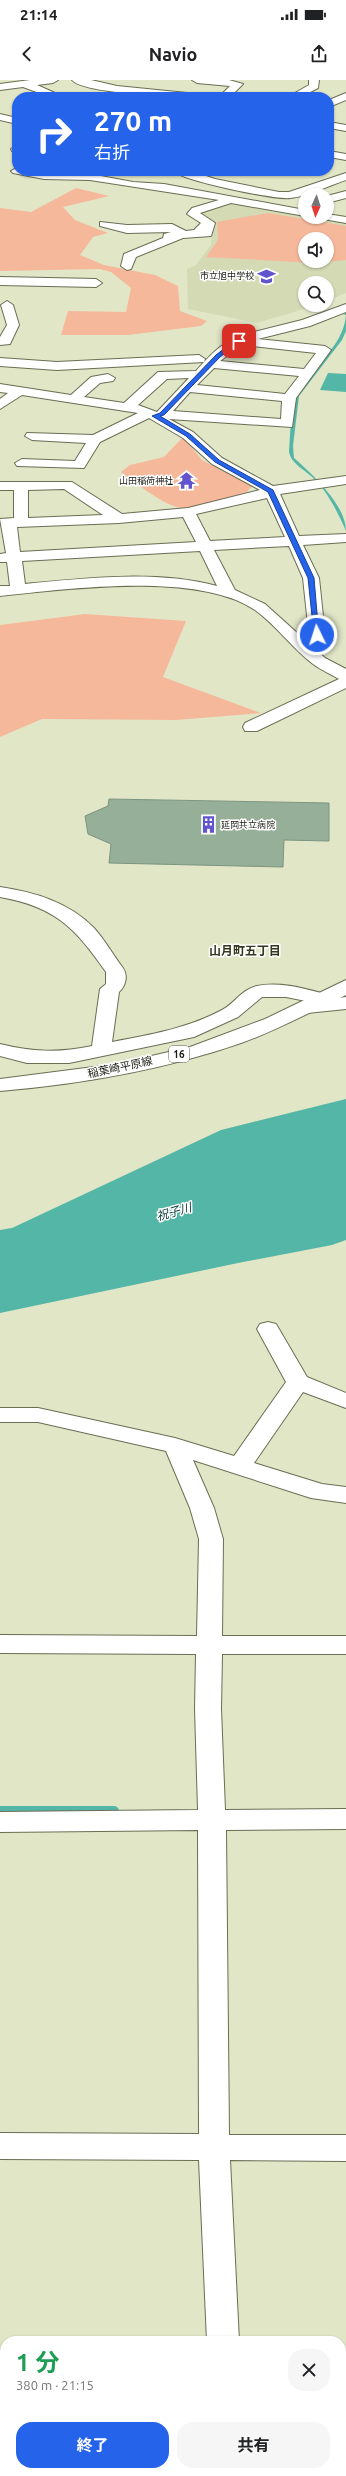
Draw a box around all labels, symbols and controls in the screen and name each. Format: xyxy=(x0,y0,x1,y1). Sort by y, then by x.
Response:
text: 21:14 xyxy=(20,6,58,23)
icon: back xyxy=(16,43,38,65)
icon: share xyxy=(308,43,330,65)
text: Navio xyxy=(149,44,197,64)
text: 270 m xyxy=(94,105,172,136)
icon: right xyxy=(28,108,80,160)
text: 右折 xyxy=(94,142,130,162)
north arrow xyxy=(298,188,334,224)
map controls xyxy=(298,188,334,312)
button: sound xyxy=(298,232,334,268)
school or university icon: 市立旭中学校 xyxy=(257,266,277,286)
place label: 市立旭中学校 xyxy=(200,271,254,281)
button: search xyxy=(298,276,334,312)
pin xyxy=(222,324,256,358)
icon: arrive xyxy=(228,330,250,352)
temple icon: 山田稲荷神社 xyxy=(176,471,196,491)
place label: 山田稲荷神社 xyxy=(119,476,173,486)
position arrow xyxy=(296,614,338,656)
building icon: 延岡共立病院 xyxy=(198,815,218,835)
place label: 延岡共立病院 xyxy=(221,820,275,830)
district label: 山月町五丁目 xyxy=(209,944,281,957)
road number: 16 xyxy=(169,1046,189,1062)
street label: 稲葉崎平原線 xyxy=(86,1054,154,1080)
water label: 祝子川 xyxy=(155,1200,195,1223)
text: 1 分 xyxy=(16,2349,59,2376)
button: close xyxy=(288,2349,330,2391)
text: 380 m · 21:15 xyxy=(16,2378,94,2392)
button: 終了 xyxy=(16,2422,169,2468)
button: 共有 xyxy=(177,2422,330,2468)

